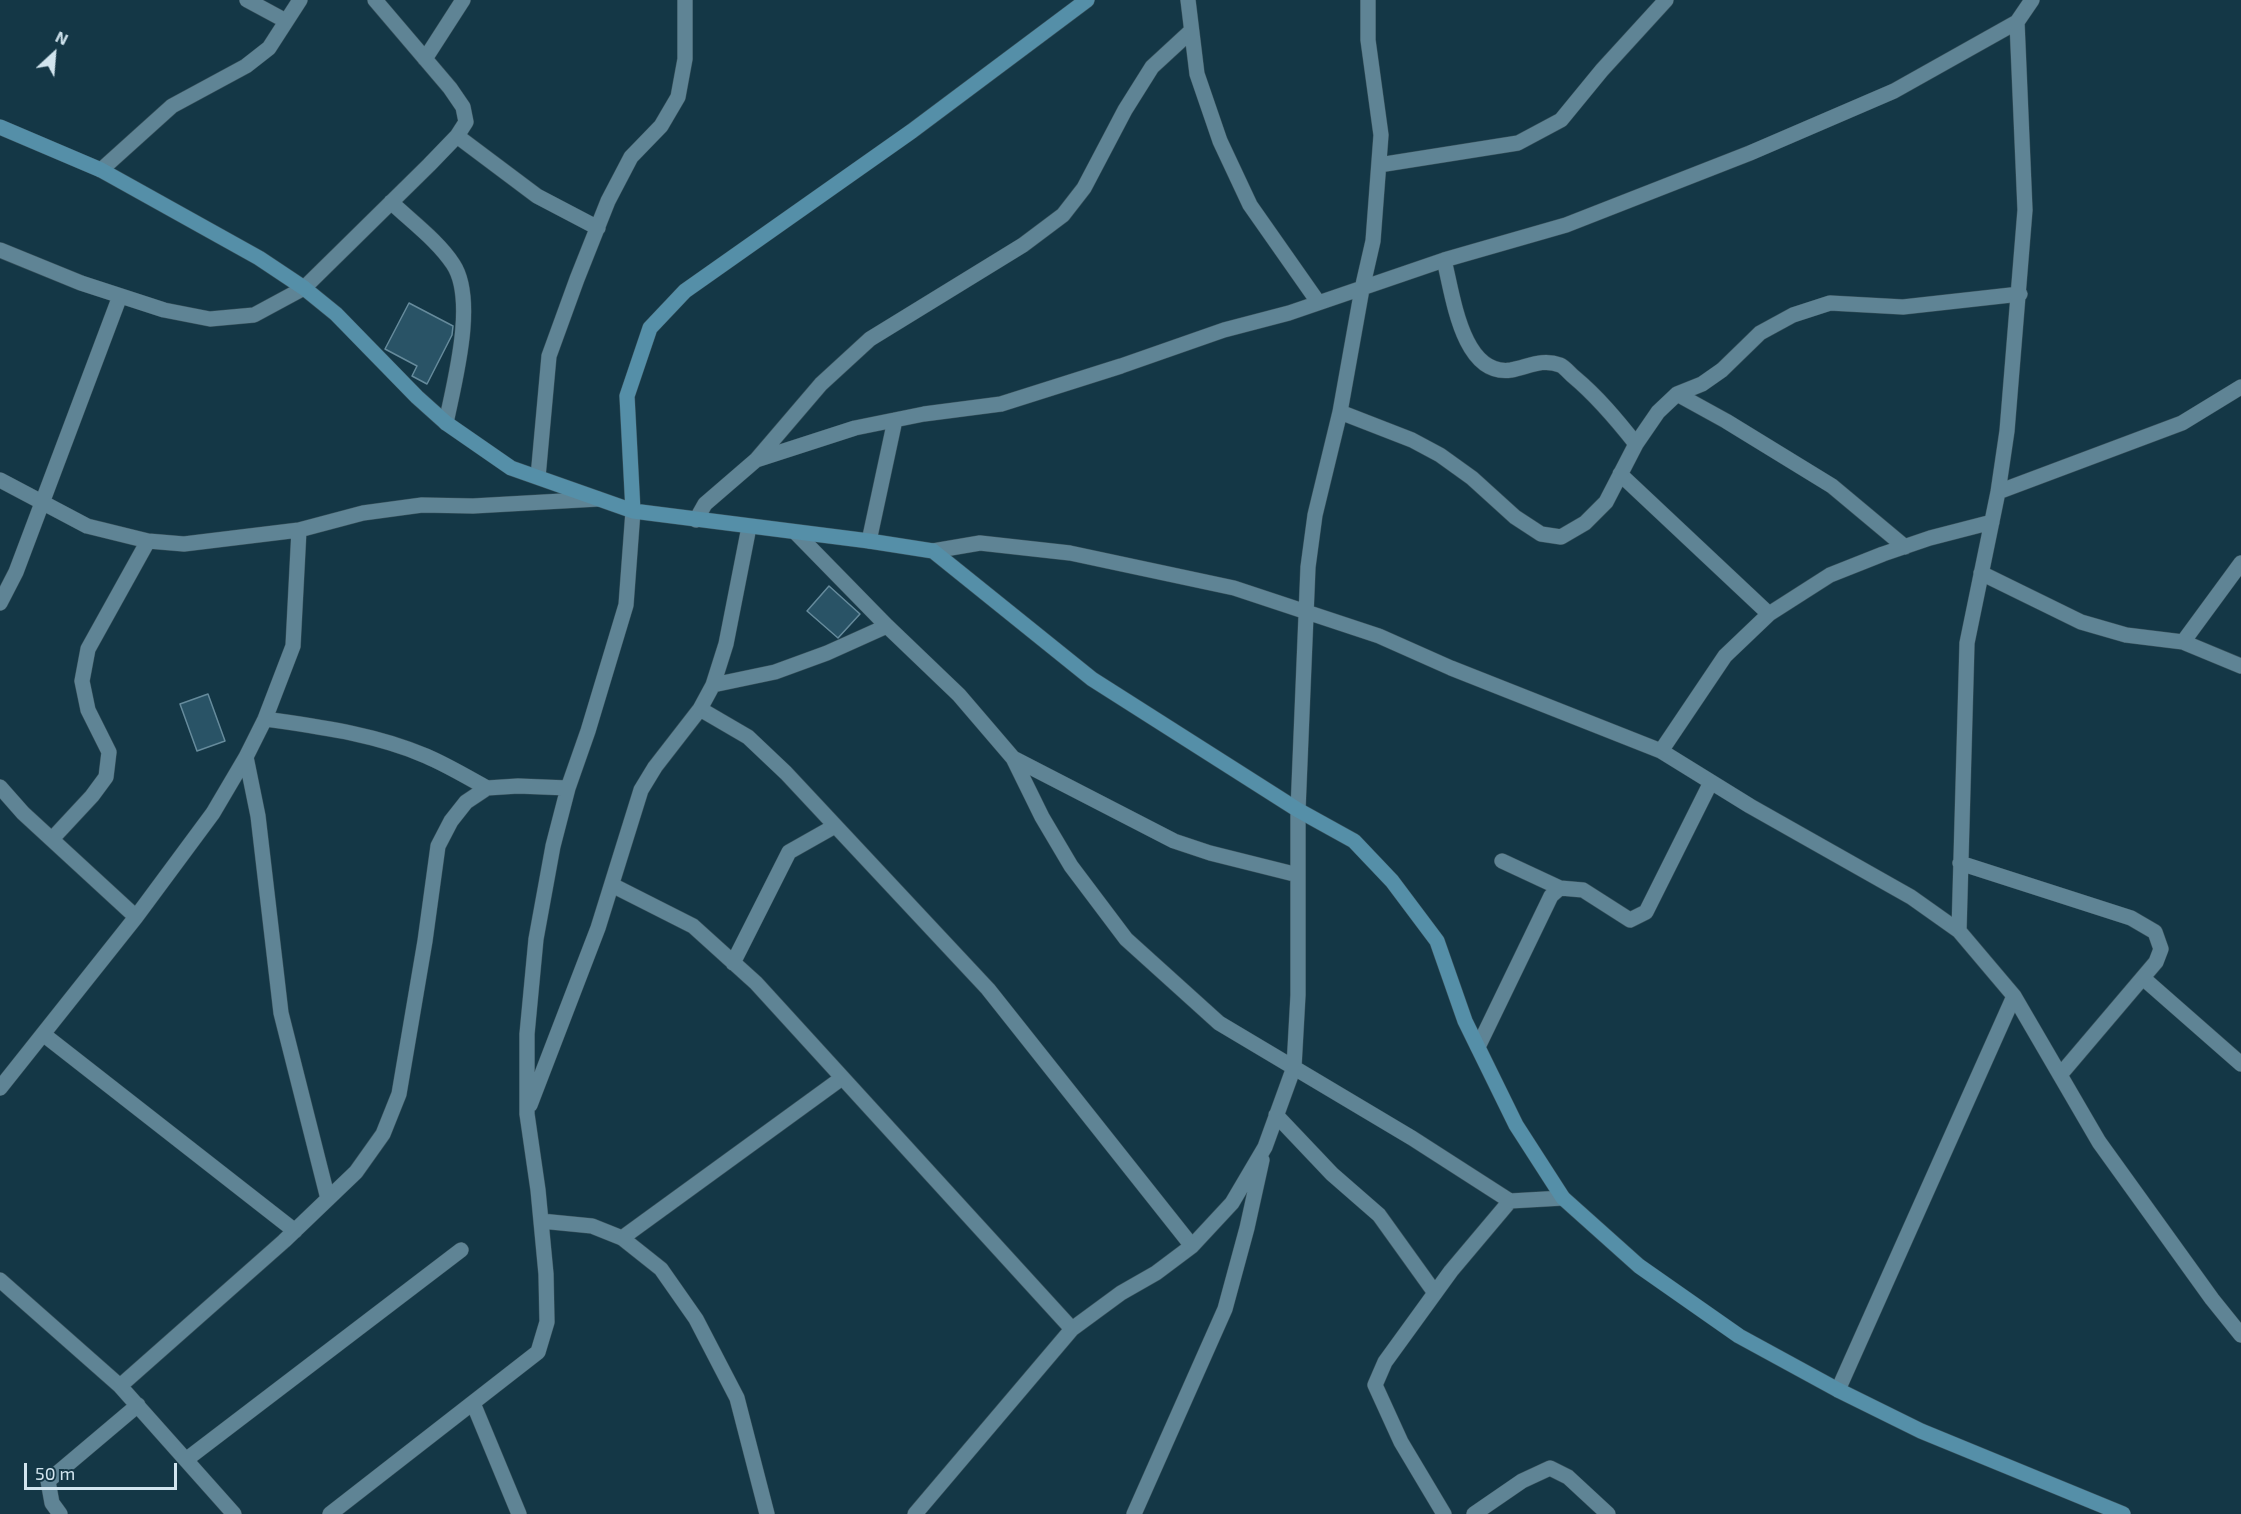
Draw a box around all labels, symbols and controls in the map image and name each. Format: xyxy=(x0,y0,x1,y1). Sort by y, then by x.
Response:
north arrow xyxy=(24,24,84,84)
text: N xyxy=(53,26,71,48)
scale bar xyxy=(27,1451,180,1489)
text: 50 m xyxy=(35,1462,75,1484)

